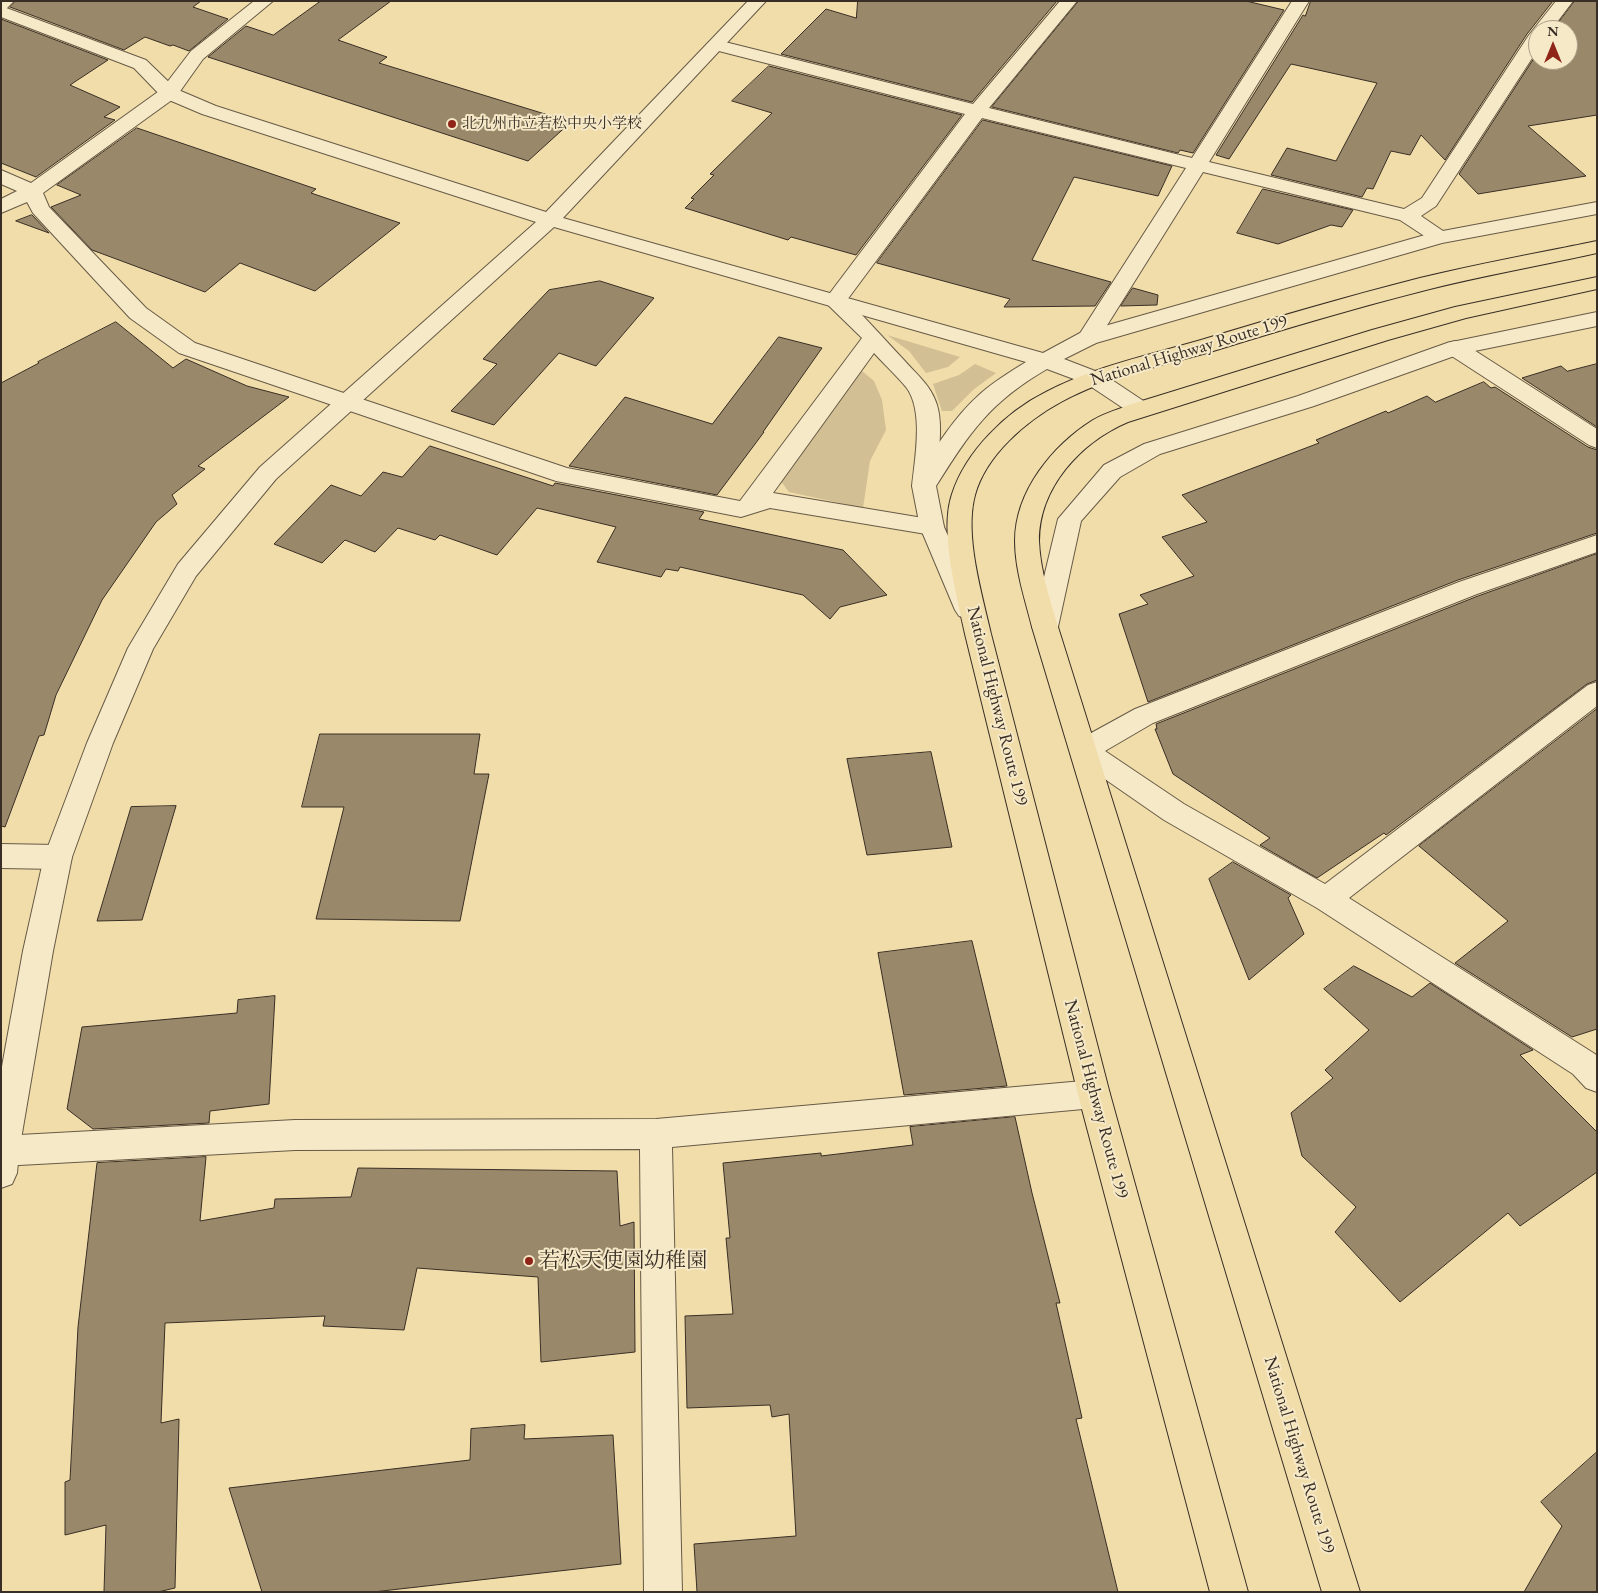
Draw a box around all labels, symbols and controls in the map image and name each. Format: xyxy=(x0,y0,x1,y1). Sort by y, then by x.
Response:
north arrow xyxy=(1528,20,1578,70)
text: N xyxy=(1547,22,1559,40)
place label: 北九州市立若松中央小学校 xyxy=(462,115,642,133)
marker: 北九州市立若松中央小学校 xyxy=(446,118,458,130)
street label: National Highway Route 199 xyxy=(1088,311,1290,391)
street label: National Highway Route 199 xyxy=(962,604,1032,808)
street label: National Highway Route 199 xyxy=(1059,997,1133,1201)
place label: 若松天使園幼稚園 xyxy=(539,1248,707,1274)
marker: 若松天使園幼稚園 xyxy=(523,1255,535,1267)
street label: National Highway Route 199 xyxy=(1259,1354,1339,1556)

